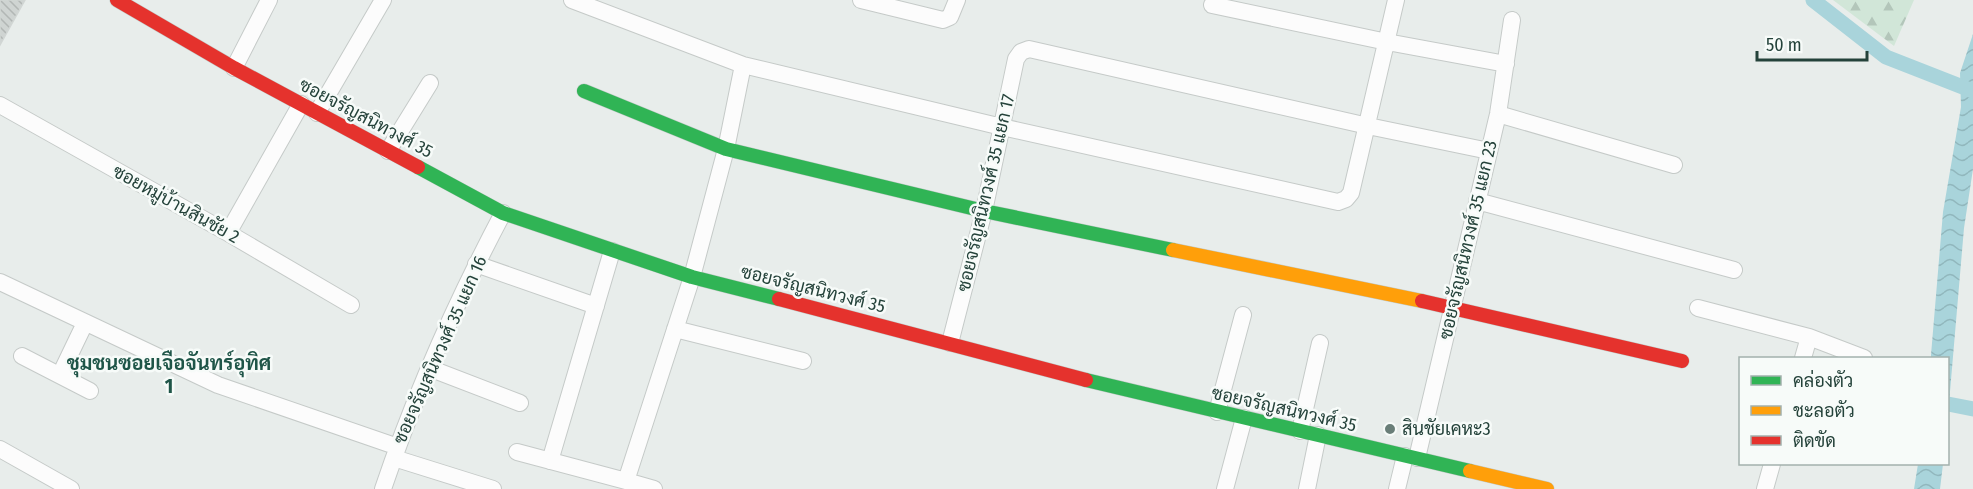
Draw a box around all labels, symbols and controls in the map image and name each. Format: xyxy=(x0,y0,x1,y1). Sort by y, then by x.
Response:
scale bar xyxy=(1757,24,1866,62)
text: 50 m xyxy=(1766,34,1802,56)
street label: ซอยจรัญสนิทวงศ์ 35 xyxy=(295,72,438,162)
street label: ซอยจรัญสนิทวงศ์ 35 แยก 17 xyxy=(951,92,1019,294)
street label: ซอยจรัญสนิทวงศ์ 35 แยก 23 xyxy=(1432,138,1502,342)
street label: ซอยหมู่บ้านสินชัย 2 xyxy=(108,159,244,250)
street label: ซอยจรัญสนิทวงศ์ 35 แยก 16 xyxy=(387,252,491,448)
street label: ซอยจรัญสนิทวงศ์ 35 xyxy=(738,258,888,318)
district label: ชุมชนซอยเจือจันทร์อุทิศ 1 xyxy=(67,350,271,398)
legend xyxy=(1739,357,1949,465)
text: คล่องตัว xyxy=(1793,369,1853,392)
street label: ซอยจรัญสนิทวงศ์ 35 xyxy=(1209,380,1359,436)
text: ชะลอตัว xyxy=(1793,400,1855,422)
place label: สินชัยเคหะ3 xyxy=(1402,418,1491,440)
marker: สินชัยเคหะ3 xyxy=(1383,422,1397,436)
text: ติดขัด xyxy=(1793,430,1836,452)

